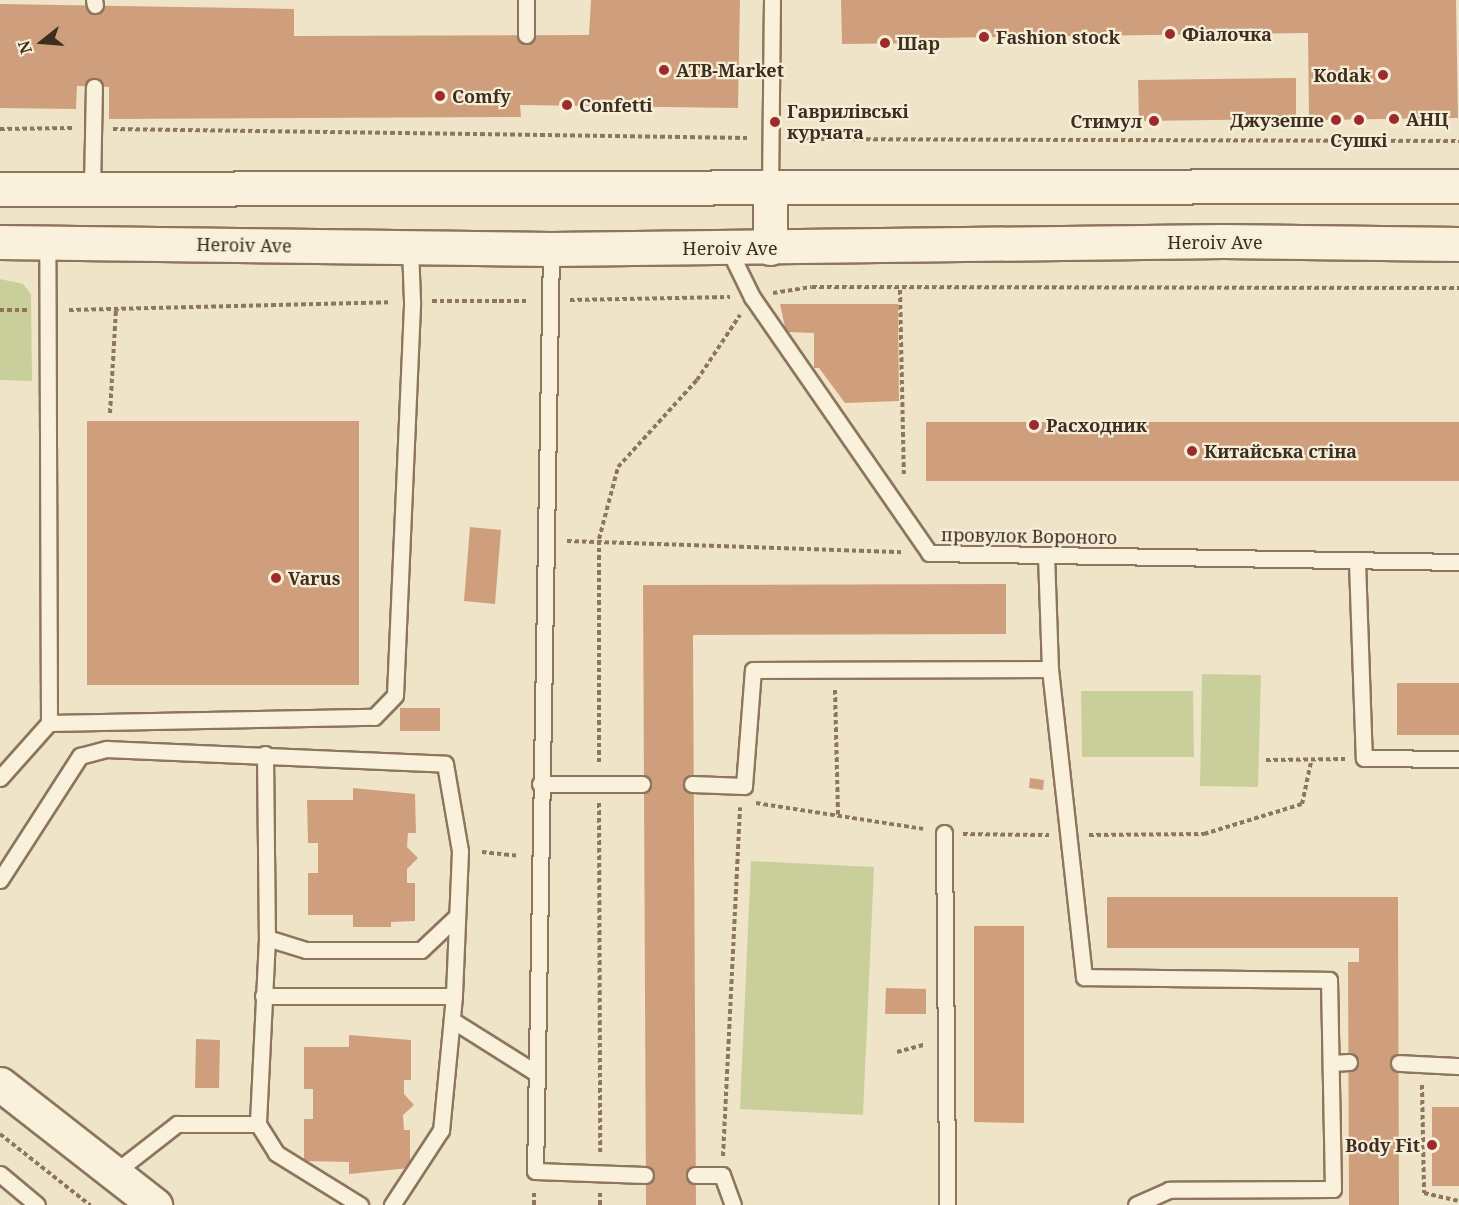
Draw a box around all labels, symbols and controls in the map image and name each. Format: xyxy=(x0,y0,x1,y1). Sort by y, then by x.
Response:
north arrow xyxy=(12,12,72,72)
place label: Фіалочка xyxy=(1182,23,1272,45)
place label: Fashion stock xyxy=(996,26,1120,48)
marker: Фіалочка xyxy=(1163,27,1177,41)
marker: Fashion stock xyxy=(977,30,991,44)
place label: Шар xyxy=(897,32,940,54)
marker: Шар xyxy=(878,36,892,50)
text: N xyxy=(12,38,37,57)
place label: ATB-Market xyxy=(676,59,784,81)
marker: ATB-Market xyxy=(657,63,671,77)
place label: Kodak xyxy=(1313,64,1371,86)
marker: Kodak xyxy=(1376,68,1390,82)
place label: Comfy xyxy=(452,85,511,107)
marker: Comfy xyxy=(433,89,447,103)
place label: Confetti xyxy=(579,94,653,116)
marker: Confetti xyxy=(560,98,574,112)
place label: Гаврилівські курчата xyxy=(787,101,909,144)
place label: АНЦ xyxy=(1406,108,1449,130)
place label: Джузеппе xyxy=(1230,109,1324,131)
place label: Стимул xyxy=(1070,110,1142,132)
marker: АНЦ xyxy=(1387,112,1401,126)
marker: Джузеппе xyxy=(1329,113,1343,127)
marker: Сушкі xyxy=(1352,113,1366,127)
marker: Стимул xyxy=(1147,114,1161,128)
marker: Гаврилівські курчата xyxy=(768,115,782,129)
place label: Сушкі xyxy=(1330,129,1388,151)
street label: Heroiv Ave xyxy=(1167,231,1263,253)
street label: Heroiv Ave xyxy=(196,233,292,257)
street label: Heroiv Ave xyxy=(682,237,778,259)
place label: Расходник xyxy=(1046,414,1147,436)
marker: Расходник xyxy=(1027,418,1041,432)
place label: Китайська стіна xyxy=(1204,440,1357,462)
marker: Китайська стіна xyxy=(1185,444,1199,458)
street label: провулок Вороного xyxy=(941,524,1117,548)
place label: Varus xyxy=(288,567,340,589)
marker: Varus xyxy=(269,571,283,585)
place label: Body Fit xyxy=(1345,1134,1420,1156)
marker: Body Fit xyxy=(1425,1138,1439,1152)

